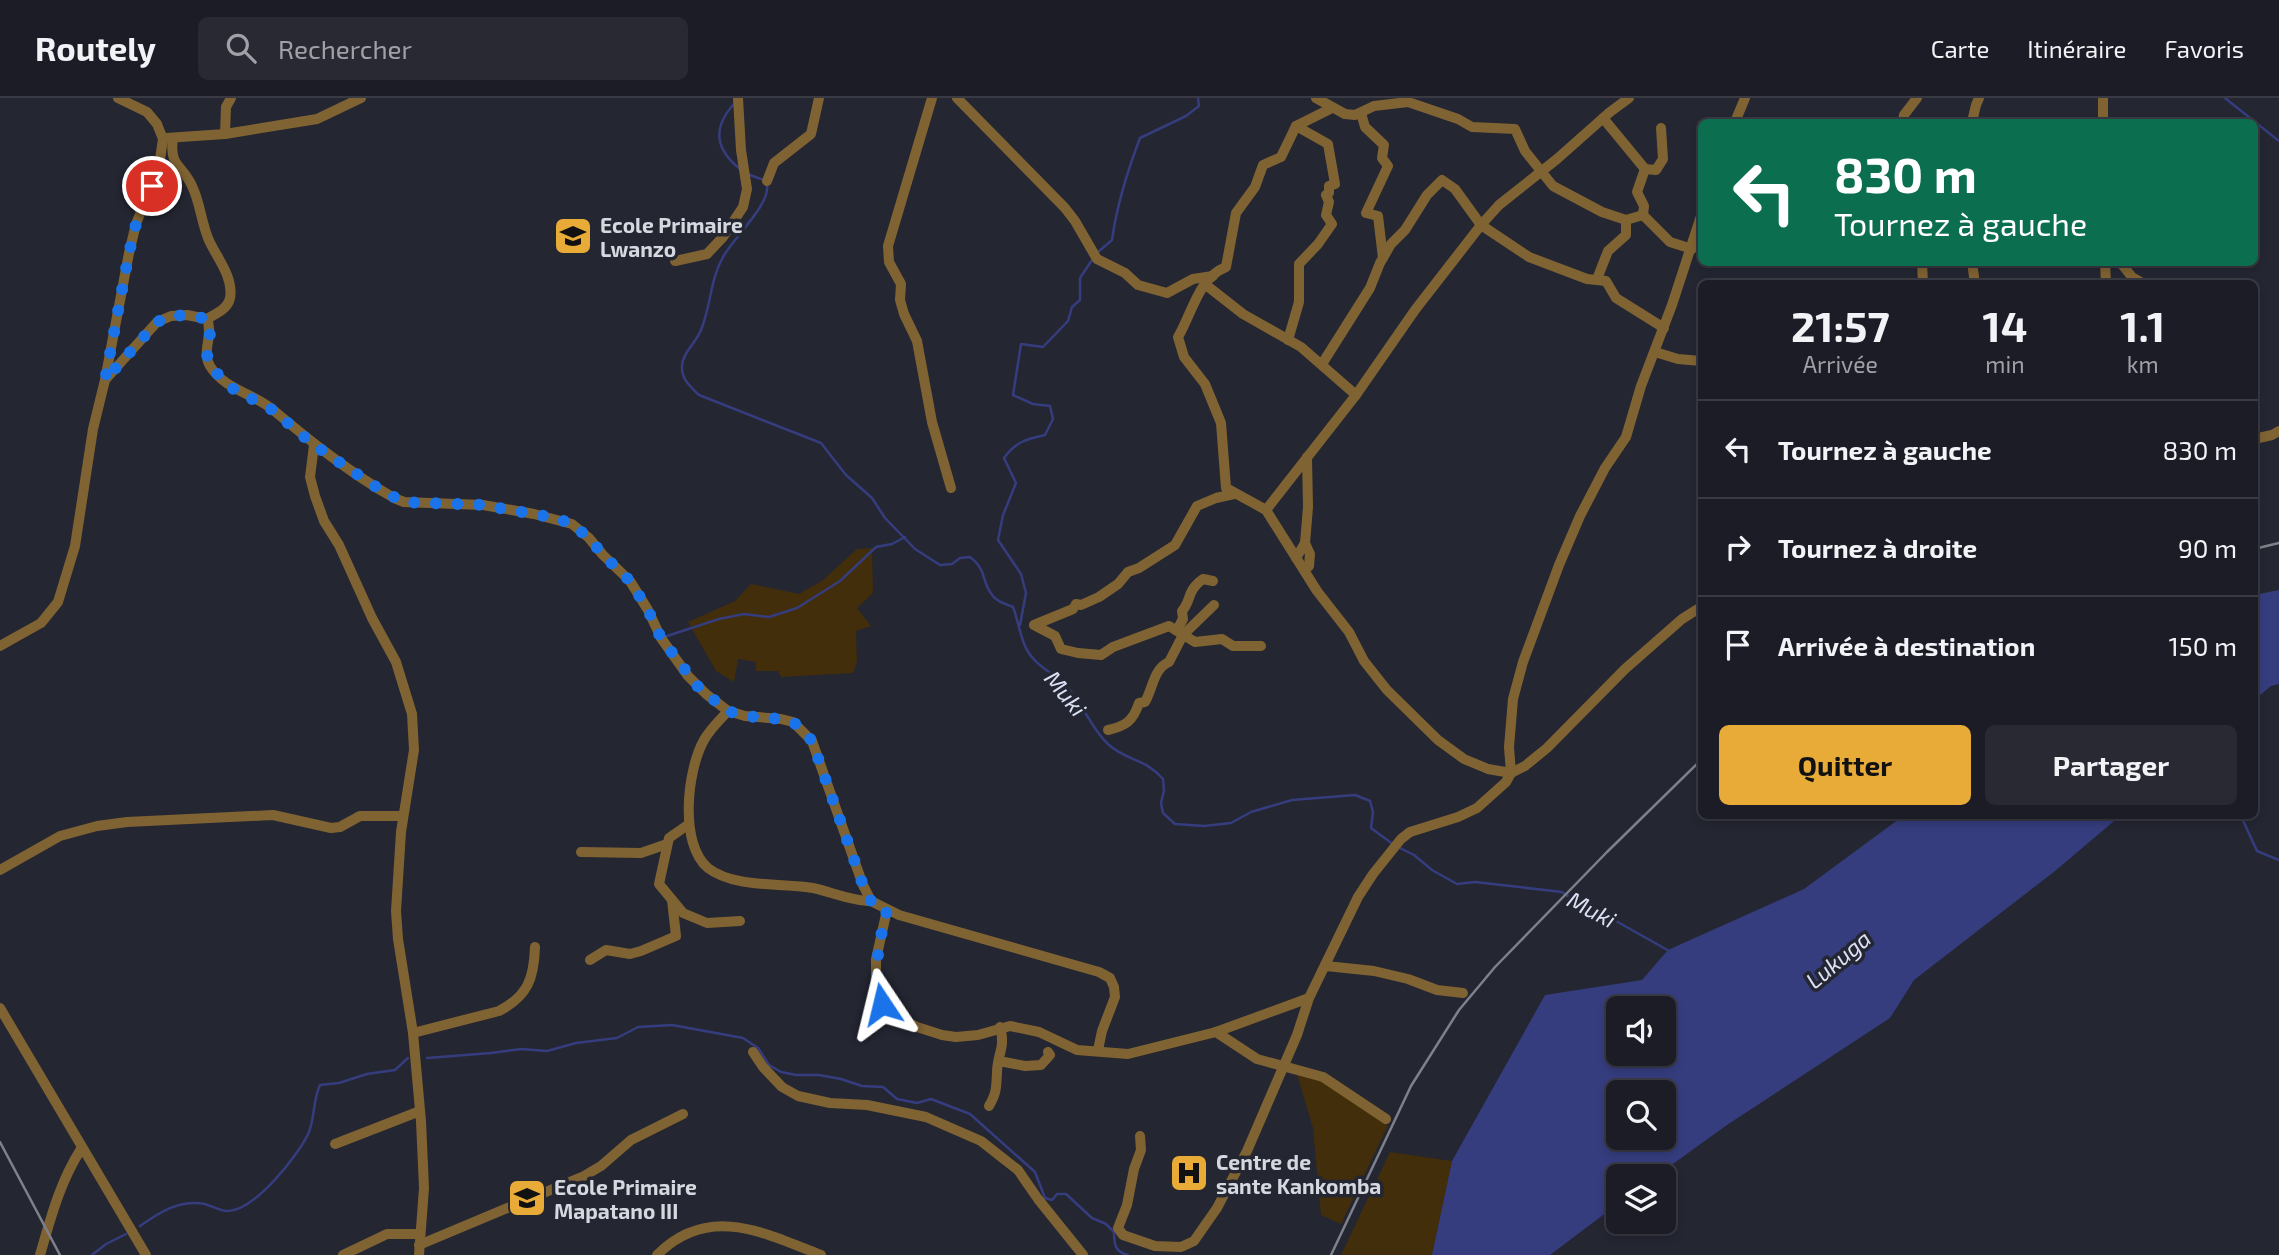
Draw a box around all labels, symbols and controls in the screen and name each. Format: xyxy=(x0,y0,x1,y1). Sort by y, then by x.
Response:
search box xyxy=(198,17,688,80)
text: Routely xyxy=(35,28,156,68)
icon: search xyxy=(222,29,260,67)
text: Rechercher xyxy=(278,33,412,64)
text: Carte xyxy=(1931,34,1989,63)
text: Itinéraire xyxy=(2027,34,2126,63)
text: Favoris xyxy=(2164,34,2244,63)
text: 830 m xyxy=(1834,144,1977,203)
icon: left xyxy=(1719,147,1810,238)
pin xyxy=(122,156,182,216)
icon: arrive xyxy=(133,167,171,205)
text: Tournez à gauche xyxy=(1834,204,2087,242)
place label: Ecole Primaire Lwanzo xyxy=(600,212,743,261)
school or university icon: Ecole Primaire Lwanzo xyxy=(552,215,594,257)
text: 21:57 xyxy=(1791,300,1890,350)
text: 14 xyxy=(1983,300,2027,350)
text: 1.1 xyxy=(2120,300,2165,350)
text: Arrivée xyxy=(1803,350,1878,378)
text: min xyxy=(1985,350,2025,378)
text: km xyxy=(2127,350,2159,378)
icon: left xyxy=(1719,430,1757,468)
text: Tournez à gauche xyxy=(1778,434,1992,465)
text: 830 m xyxy=(2163,434,2237,465)
icon: right xyxy=(1719,528,1757,566)
text: Tournez à droite xyxy=(1778,532,1977,563)
text: 90 m xyxy=(2178,532,2237,563)
icon: arrive xyxy=(1719,626,1757,664)
text: Arrivée à destination xyxy=(1778,630,2035,661)
text: 150 m xyxy=(2168,630,2237,661)
water label: Muki xyxy=(1039,664,1093,722)
button: Quitter xyxy=(1719,725,1971,805)
button: Partager xyxy=(1985,725,2237,805)
water label: Muki xyxy=(1563,885,1621,933)
water label: Lukuga xyxy=(1800,924,1876,994)
position arrow xyxy=(845,967,919,1041)
map controls xyxy=(1606,996,1676,1234)
button: sound xyxy=(1606,996,1676,1066)
button: search xyxy=(1606,1080,1676,1150)
place label: Centre de sante Kankomba xyxy=(1216,1149,1381,1198)
hospital icon: Centre de sante Kankomba xyxy=(1168,1152,1210,1194)
button: layers xyxy=(1606,1164,1676,1234)
place label: Ecole Primaire Mapatano III xyxy=(554,1174,697,1223)
school or university icon: Ecole Primaire Mapatano III xyxy=(506,1177,548,1219)

